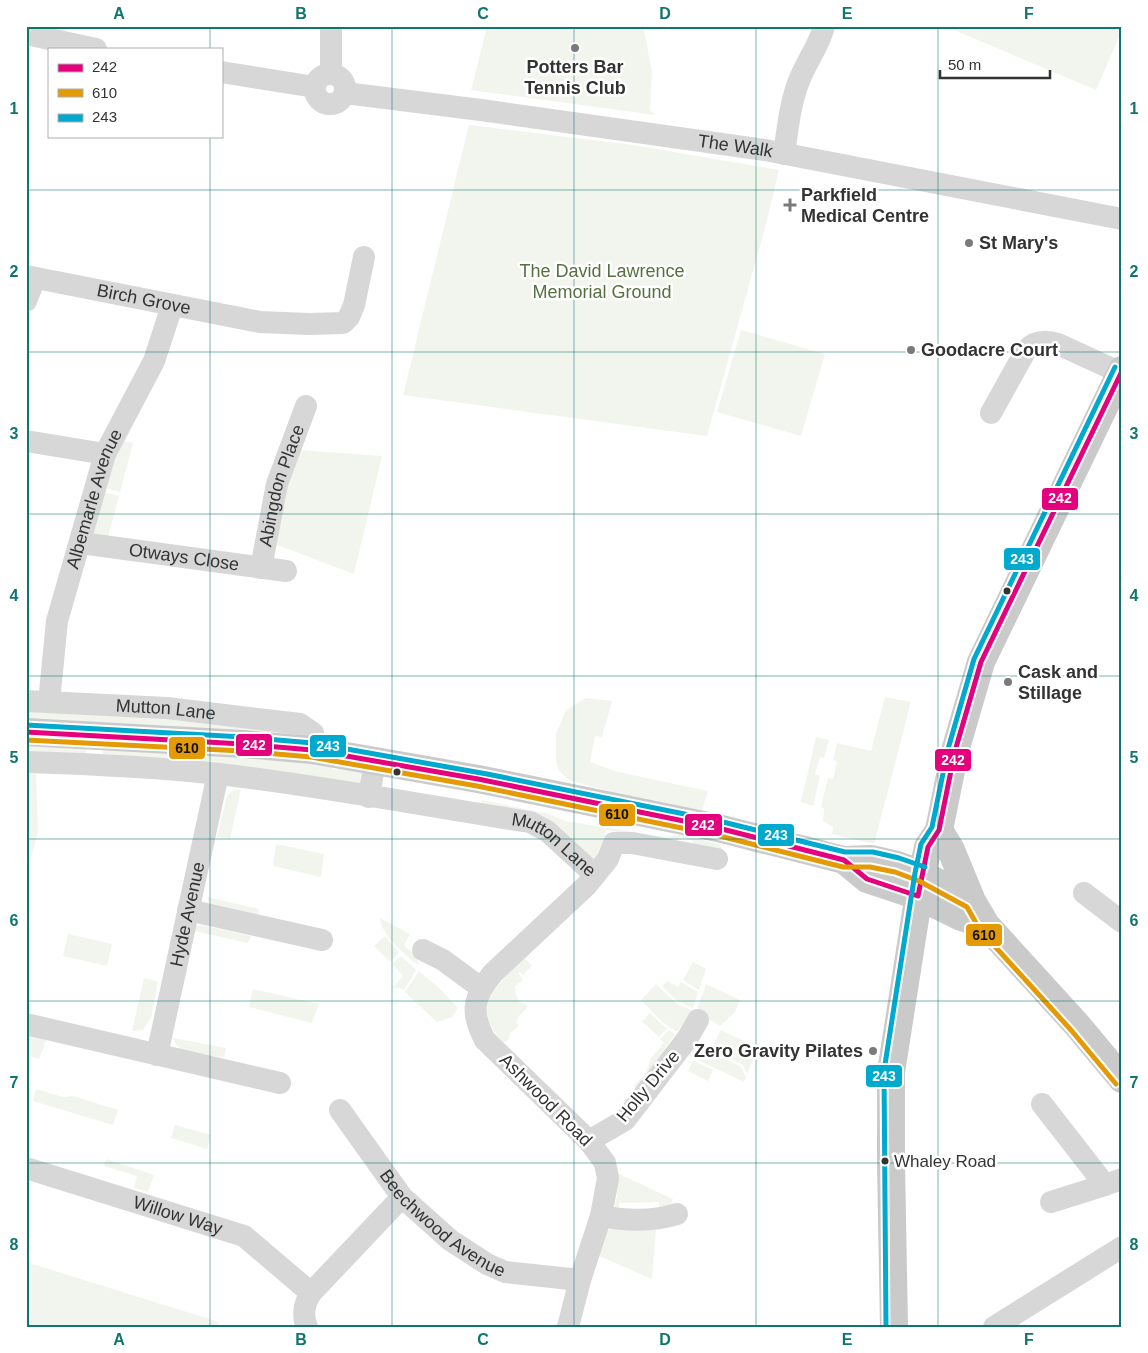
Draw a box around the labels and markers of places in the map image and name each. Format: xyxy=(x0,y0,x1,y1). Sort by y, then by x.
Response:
marker: Potters Bar Tennis Club xyxy=(569,42,581,54)
place label: Potters Bar Tennis Club xyxy=(524,57,626,98)
place label: Parkfield Medical Centre xyxy=(801,185,929,226)
marker: Parkfield Medical Centre xyxy=(783,198,797,212)
place label: St Mary's xyxy=(979,233,1058,253)
marker: St Mary's xyxy=(963,237,975,249)
place label: Goodacre Court xyxy=(921,340,1058,360)
marker: Goodacre Court xyxy=(905,344,917,356)
unlabelled marker xyxy=(1002,586,1012,596)
place label: Cask and Stillage xyxy=(1018,662,1098,703)
marker: Cask and Stillage xyxy=(1002,676,1014,688)
unlabelled marker xyxy=(392,767,402,777)
place label: Zero Gravity Pilates xyxy=(694,1041,863,1061)
marker: Zero Gravity Pilates xyxy=(867,1045,879,1057)
place label: Whaley Road xyxy=(894,1152,996,1171)
marker: Whaley Road xyxy=(880,1156,890,1166)

